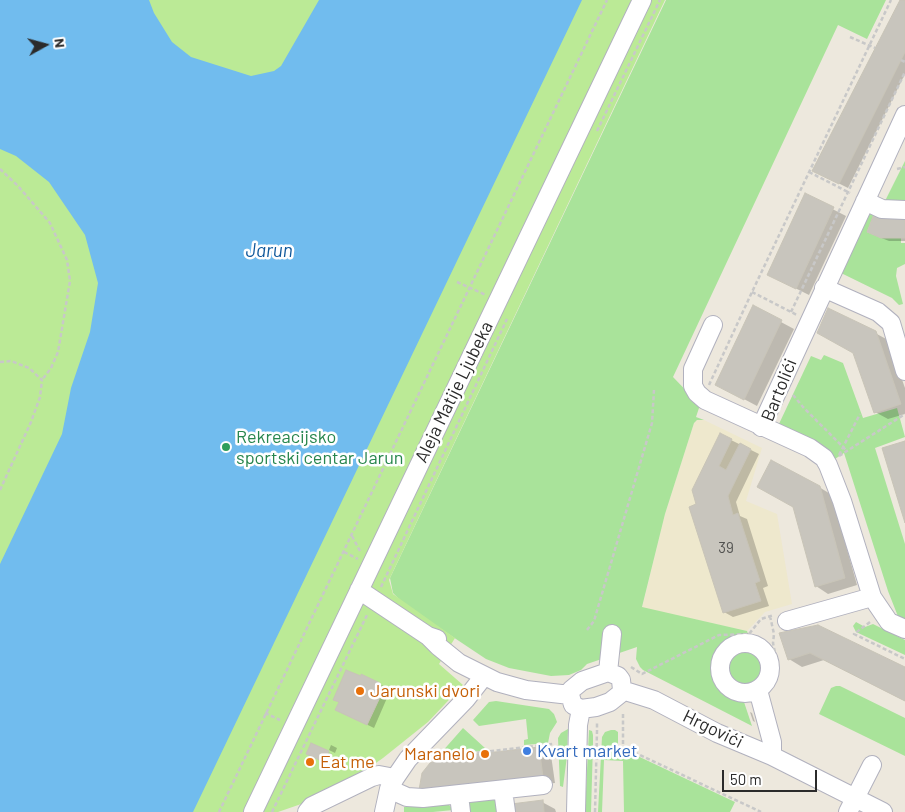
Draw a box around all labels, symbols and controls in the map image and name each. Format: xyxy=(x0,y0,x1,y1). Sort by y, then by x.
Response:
north arrow xyxy=(20,20,70,70)
text: N xyxy=(51,37,69,49)
water label: Jarun xyxy=(245,240,293,262)
street label: Aleja Matije Ljubeka xyxy=(410,318,498,466)
street label: Bartolići xyxy=(757,355,801,425)
place label: Rekreacijsko sportski centar Jarun xyxy=(236,426,403,468)
marker: Rekreacijsko sportski centar Jarun xyxy=(220,441,232,453)
house number: 39 xyxy=(718,539,734,557)
place label: Jarunski dvori xyxy=(370,680,480,702)
marker: Jarunski dvori xyxy=(354,685,366,697)
street label: Hrgovići xyxy=(679,705,747,753)
place label: Kvart market xyxy=(537,740,637,762)
place label: Maranelo xyxy=(404,743,475,765)
marker: Kvart market xyxy=(521,745,533,757)
marker: Maranelo xyxy=(479,748,491,760)
place label: Eat me xyxy=(320,751,375,773)
marker: Eat me xyxy=(304,756,316,768)
scale bar xyxy=(725,760,820,792)
text: 50 m xyxy=(730,770,762,788)

